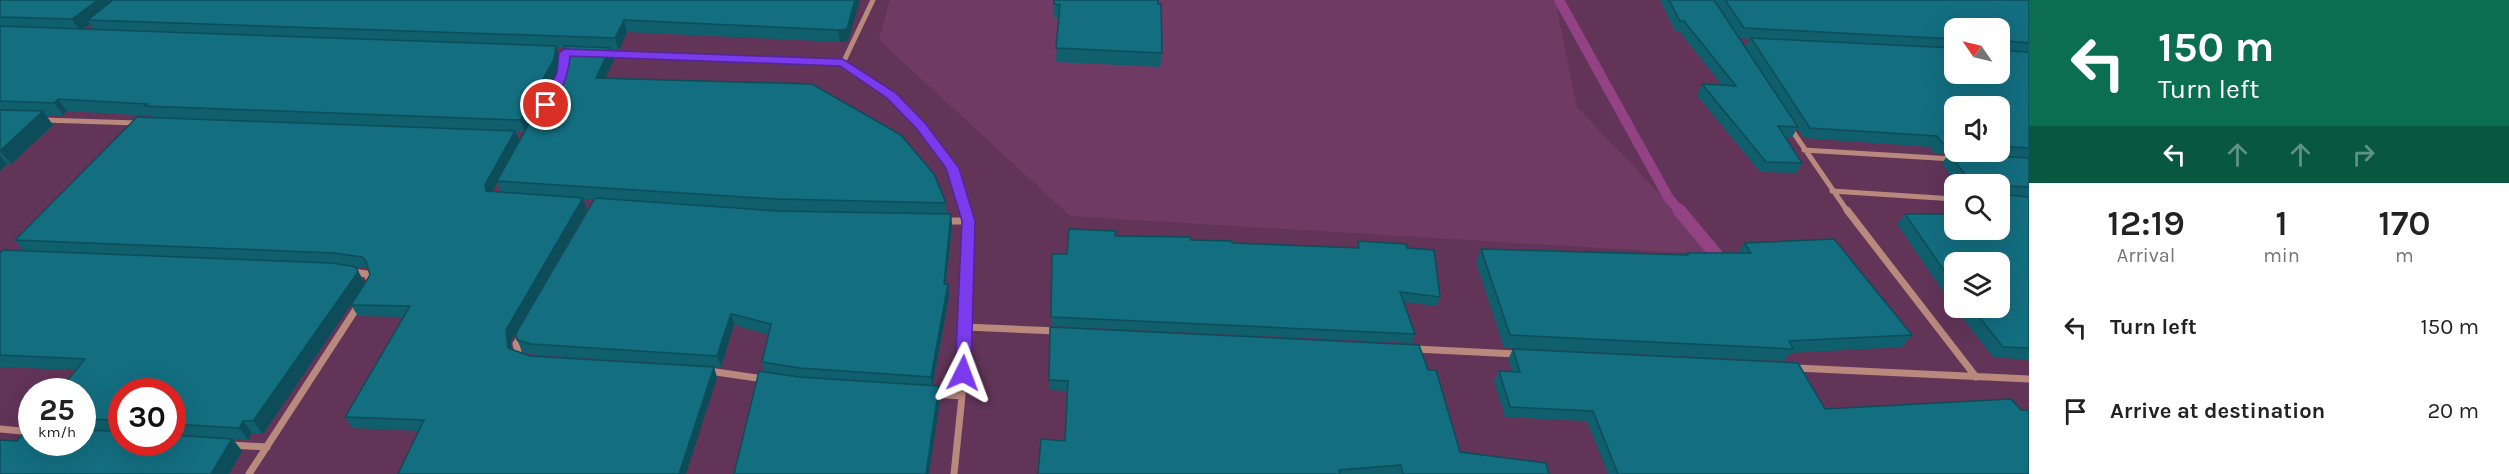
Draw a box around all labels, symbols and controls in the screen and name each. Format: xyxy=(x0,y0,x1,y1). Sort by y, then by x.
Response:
north arrow xyxy=(1944,18,2010,84)
map controls xyxy=(1944,18,2010,318)
text: 150 m xyxy=(2158,22,2274,72)
icon: left xyxy=(2059,24,2137,102)
text: Turn left xyxy=(2158,73,2259,105)
pin xyxy=(520,79,571,130)
icon: arrive xyxy=(529,88,562,121)
button: sound xyxy=(1944,96,2010,162)
icon: left xyxy=(2158,138,2191,171)
icon: ahead xyxy=(2221,138,2254,171)
icon: ahead xyxy=(2284,138,2317,171)
icon: right xyxy=(2347,138,2380,171)
button: search xyxy=(1944,174,2010,240)
text: 12:19 xyxy=(2107,202,2185,244)
text: 1 xyxy=(2275,202,2288,244)
text: 170 xyxy=(2378,202,2431,244)
text: Arrival xyxy=(2117,244,2175,267)
text: min xyxy=(2263,244,2300,267)
text: m xyxy=(2395,244,2414,267)
button: layers xyxy=(1944,252,2010,318)
icon: left xyxy=(2059,311,2092,344)
text: Turn left xyxy=(2110,314,2197,340)
text: 150 m xyxy=(2420,314,2479,340)
position arrow xyxy=(931,341,995,405)
speed limit sign: 30 xyxy=(108,378,186,456)
text: 25 xyxy=(39,392,75,428)
icon: arrive xyxy=(2059,395,2092,428)
text: Arrive at destination xyxy=(2110,398,2325,424)
text: 20 m xyxy=(2427,398,2479,424)
text: km/h xyxy=(38,423,76,441)

